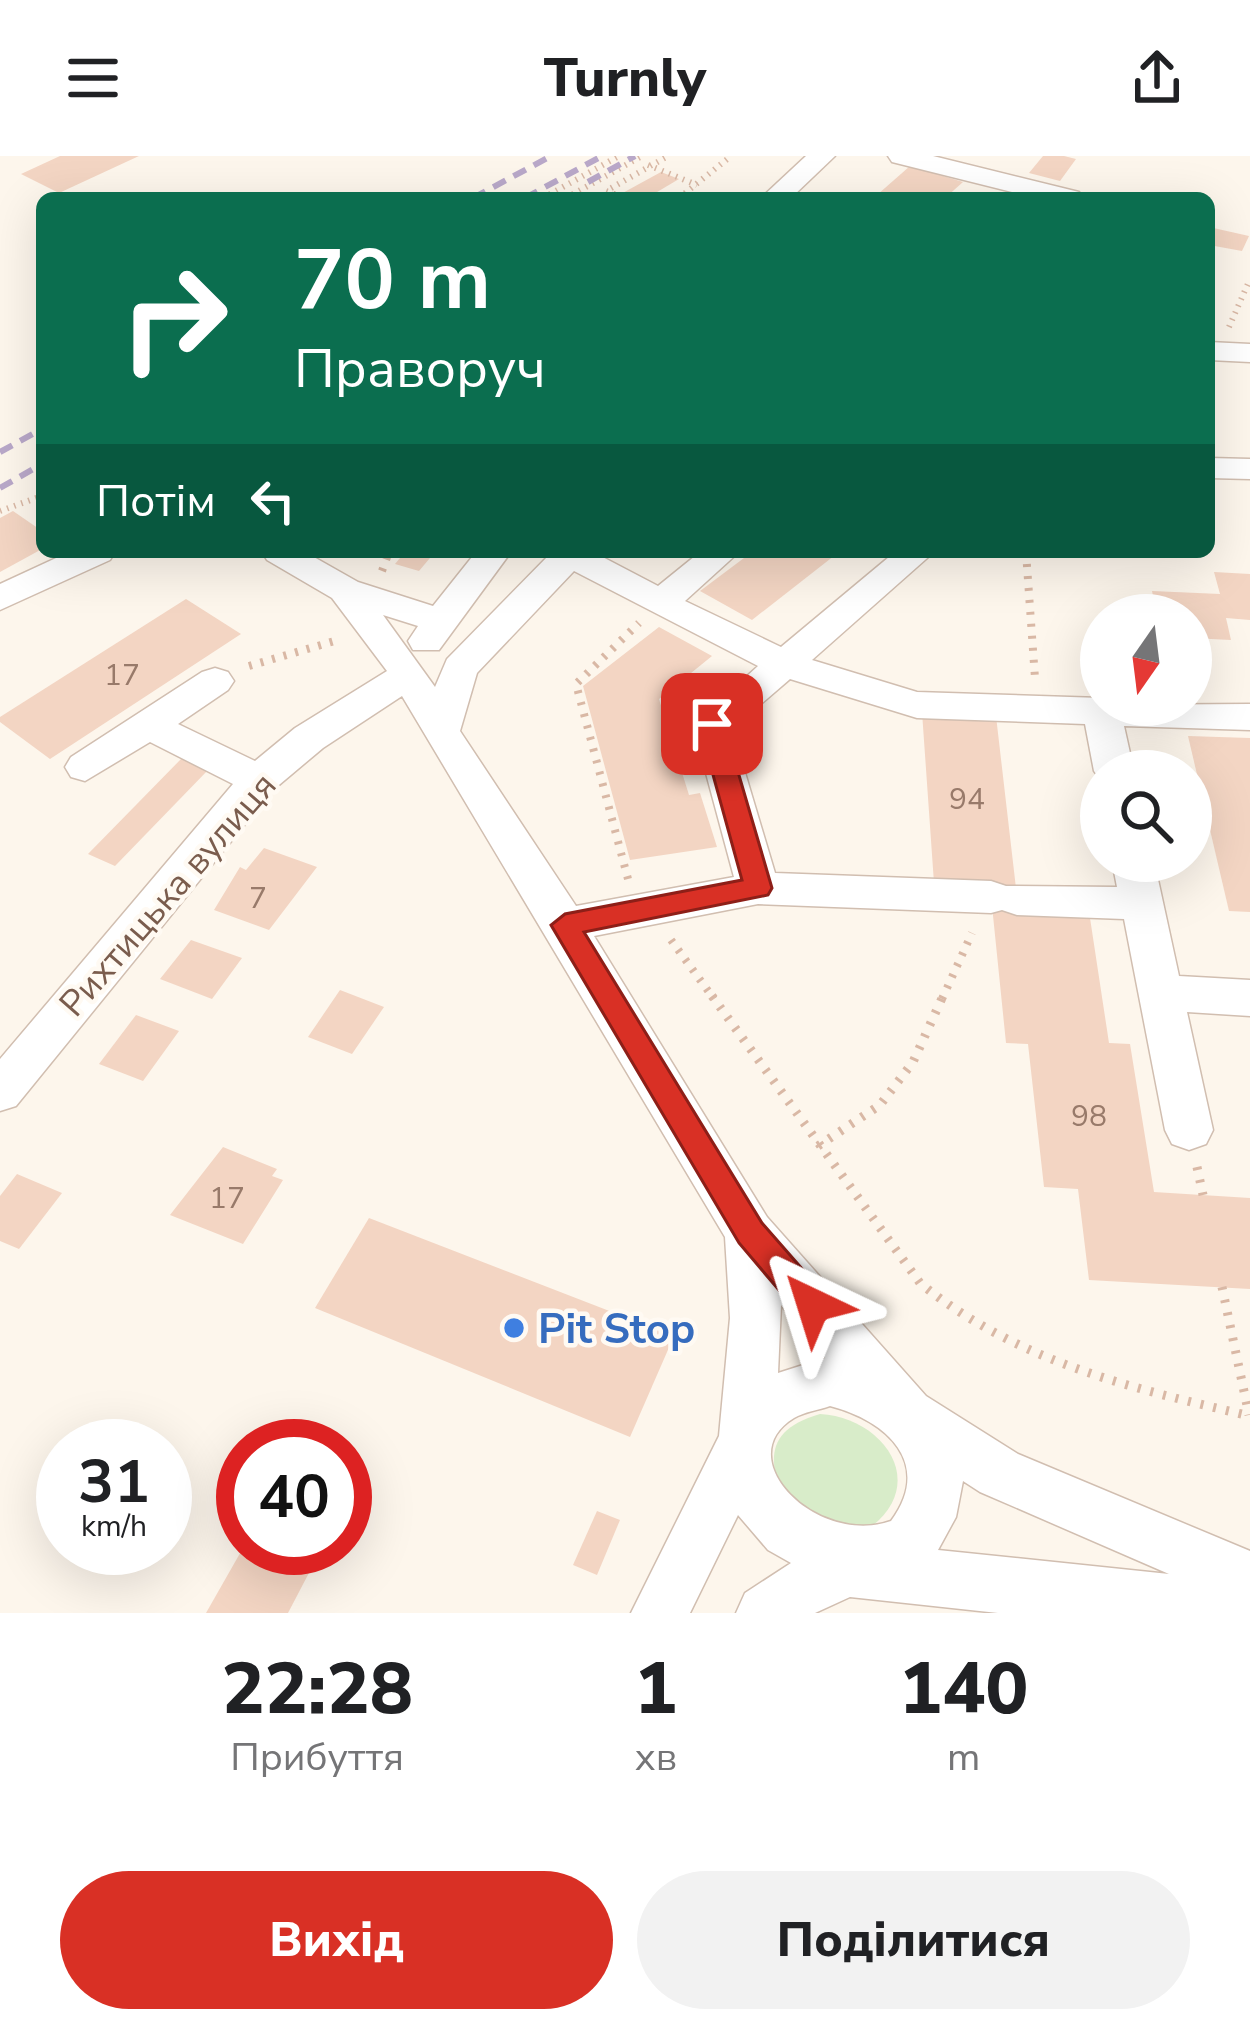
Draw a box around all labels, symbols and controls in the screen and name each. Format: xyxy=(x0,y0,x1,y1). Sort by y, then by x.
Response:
text: Turnly xyxy=(544,41,706,115)
icon: menu xyxy=(60,45,126,111)
icon: share xyxy=(1124,45,1190,111)
text: 70 m xyxy=(294,223,491,338)
icon: right xyxy=(96,240,252,396)
text: Праворуч xyxy=(294,332,546,406)
icon: left xyxy=(240,468,306,534)
text: Потім xyxy=(96,471,216,532)
north arrow xyxy=(1080,594,1212,726)
map controls xyxy=(1080,594,1212,882)
house number: 17 xyxy=(104,655,140,696)
pin xyxy=(661,673,763,775)
icon: arrive xyxy=(679,691,745,757)
button: search xyxy=(1080,750,1212,882)
street label: Рихтицька вулиця xyxy=(49,763,288,1027)
house number: 94 xyxy=(949,779,985,820)
house number: 7 xyxy=(249,878,267,919)
house number: 98 xyxy=(1071,1096,1107,1137)
house number: 17 xyxy=(209,1178,245,1219)
position arrow xyxy=(750,1242,876,1368)
place label: Pit Stop xyxy=(538,1301,695,1358)
marker: Pit Stop xyxy=(501,1315,527,1341)
speed limit sign: 40 xyxy=(216,1419,372,1575)
text: 31 xyxy=(78,1441,150,1523)
text: km/h xyxy=(81,1506,147,1547)
text: 22:28 xyxy=(221,1640,413,1738)
text: 1 xyxy=(634,1640,678,1738)
text: 140 xyxy=(899,1640,1029,1738)
text: Прибуття xyxy=(230,1731,404,1784)
text: хв xyxy=(635,1731,677,1784)
text: m xyxy=(947,1731,980,1784)
button: Вихід xyxy=(60,1871,613,2009)
button: Поділитися xyxy=(637,1871,1190,2009)

